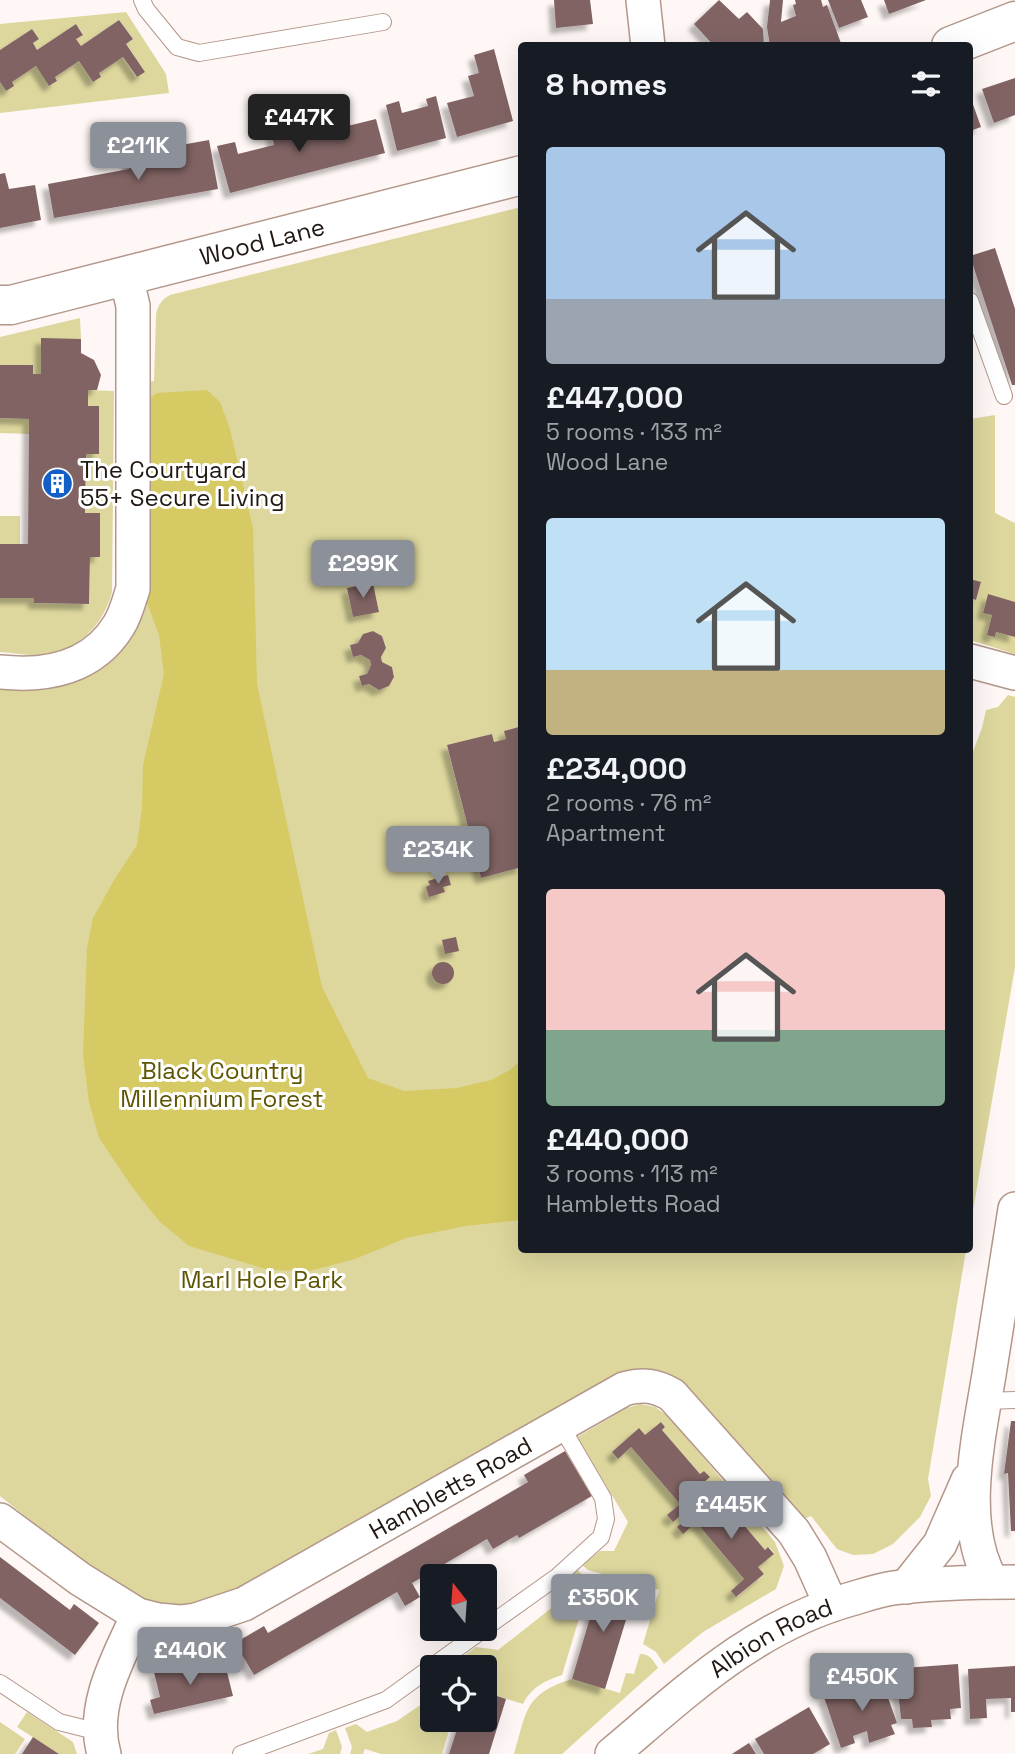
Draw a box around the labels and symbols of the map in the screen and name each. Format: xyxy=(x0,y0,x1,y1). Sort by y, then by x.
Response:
pin: £447K xyxy=(250,94,348,154)
pin: £211K xyxy=(89,122,187,182)
street label: Wood Lane xyxy=(196,210,328,272)
place label: The Courtyard 55+ Secure Living xyxy=(80,454,285,513)
building icon: The Courtyard 55+ Secure Living xyxy=(40,466,74,500)
pin: £299K xyxy=(314,540,412,600)
pin: £234K xyxy=(389,826,487,886)
park label: Black Country Millennium Forest xyxy=(120,1055,324,1114)
park label: Marl Hole Park xyxy=(181,1264,343,1295)
street label: Hambletts Road xyxy=(363,1429,537,1546)
pin: £445K xyxy=(682,1482,780,1541)
north arrow xyxy=(420,1564,497,1642)
pin: £350K xyxy=(554,1574,652,1634)
street label: Albion Road xyxy=(703,1591,836,1684)
pin: £440K xyxy=(141,1628,239,1687)
pin: £450K xyxy=(813,1654,911,1713)

